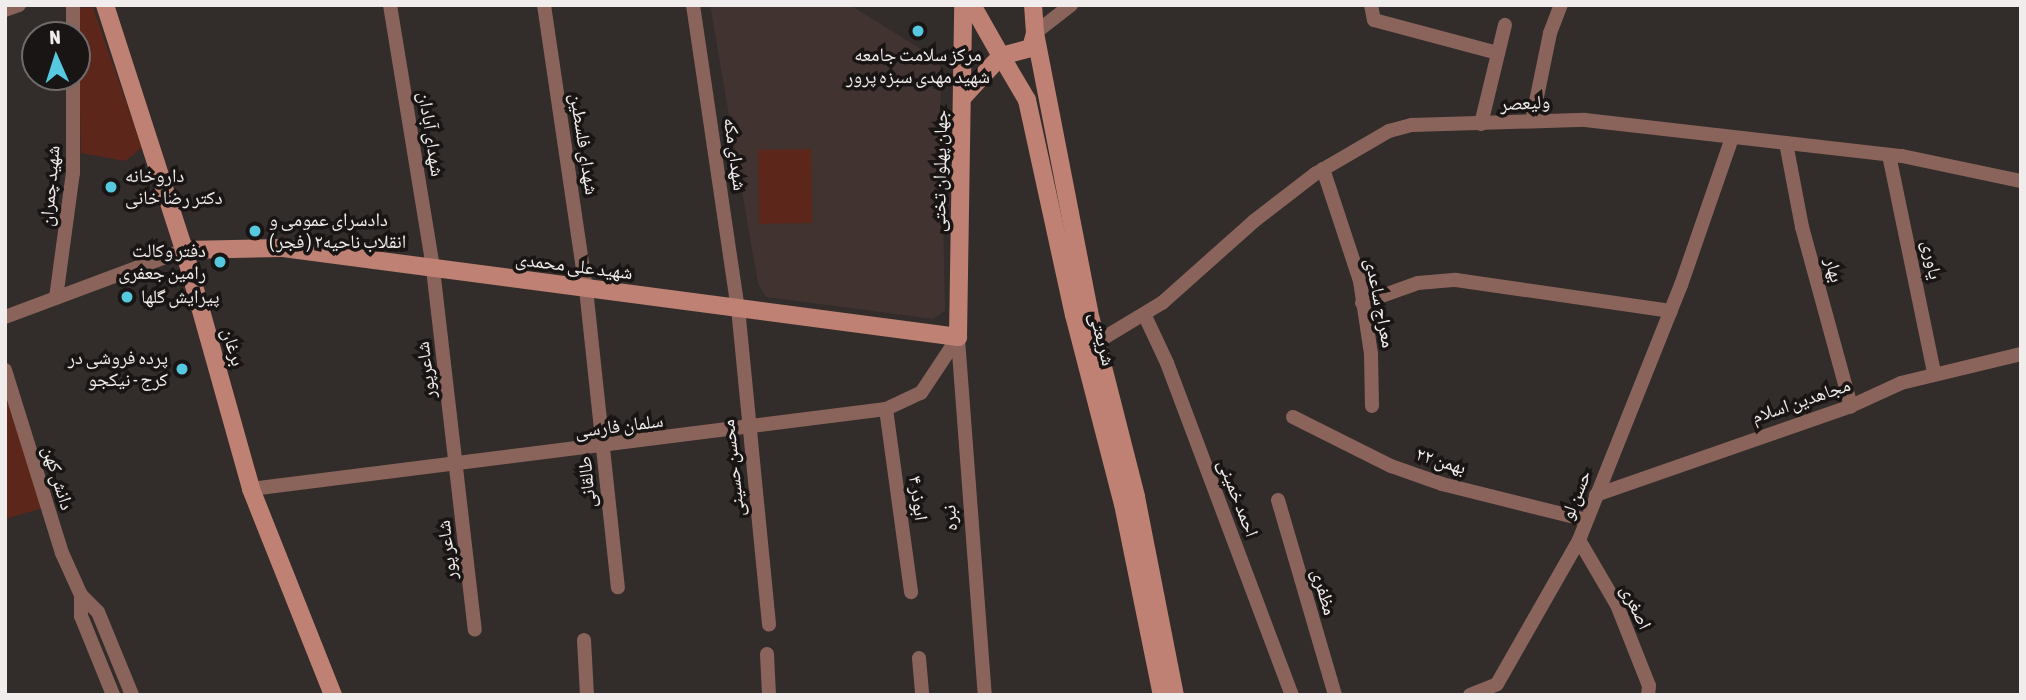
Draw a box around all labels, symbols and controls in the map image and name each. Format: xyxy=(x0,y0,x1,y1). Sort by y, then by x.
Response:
north arrow xyxy=(21,21,91,91)
marker: مرکز سلامت جامعه شهید مهدی سبزه پرور xyxy=(908,21,928,41)
text: N xyxy=(49,26,61,48)
place label: مرکز سلامت جامعه شهید مهدی سبزه پرور xyxy=(846,44,990,88)
street label: شهدای آبادان xyxy=(413,90,449,178)
street label: ولیعصر xyxy=(1499,90,1551,116)
street label: شهدای فلسطین xyxy=(565,91,603,197)
street label: جهان پهلوان تختی xyxy=(928,110,952,232)
street label: شهدای مکه xyxy=(719,116,751,192)
street label: شهید چمران xyxy=(35,144,65,228)
place label: داروخانه دکتر رضا خانی xyxy=(125,165,223,209)
marker: داروخانه دکتر رضا خانی xyxy=(103,179,119,195)
place label: دادسرای عمومی و انقلاب ناحیه۲ ( فجر ) xyxy=(269,209,406,253)
marker: دادسرای عمومی و انقلاب ناحیه۲ ( فجر ) xyxy=(247,223,263,239)
street label: یاوری xyxy=(1917,239,1947,281)
place label: دفتر وکالت رامین جعفری xyxy=(118,240,206,284)
street label: شهید علی محمدی xyxy=(514,247,634,285)
marker: دفتر وکالت رامین جعفری xyxy=(212,254,228,270)
street label: بهار xyxy=(1820,255,1848,285)
street label: معراج ساعدی xyxy=(1360,256,1400,350)
place label: پیرایش گلها xyxy=(141,286,220,308)
marker: پیرایش گلها xyxy=(119,289,135,305)
street label: شریعتی xyxy=(1084,310,1120,368)
street label: برغان xyxy=(217,325,249,369)
street label: شاعرپور xyxy=(411,340,441,400)
place label: پرده فروشی در کرج - نیکجو xyxy=(68,347,168,391)
marker: پرده فروشی در کرج - نیکجو xyxy=(174,361,190,377)
street label: مجاهدین اسلام xyxy=(1749,373,1853,429)
street label: سلمان فارسی xyxy=(573,409,665,443)
street label: محسن حسینی xyxy=(717,418,749,518)
street label: دانش کهن xyxy=(37,443,79,513)
street label: ۲۲ بهمن xyxy=(1413,443,1469,479)
street label: طالقانی xyxy=(573,455,601,509)
street label: احمد خمینی xyxy=(1213,456,1263,540)
street label: حسن لو xyxy=(1556,467,1596,523)
street label: ابوذر ۴ xyxy=(904,474,932,522)
street label: نبره xyxy=(938,504,962,532)
street label: شاعر پور xyxy=(432,519,462,581)
street label: مظفری xyxy=(1307,566,1341,618)
street label: اصغری xyxy=(1616,581,1656,633)

